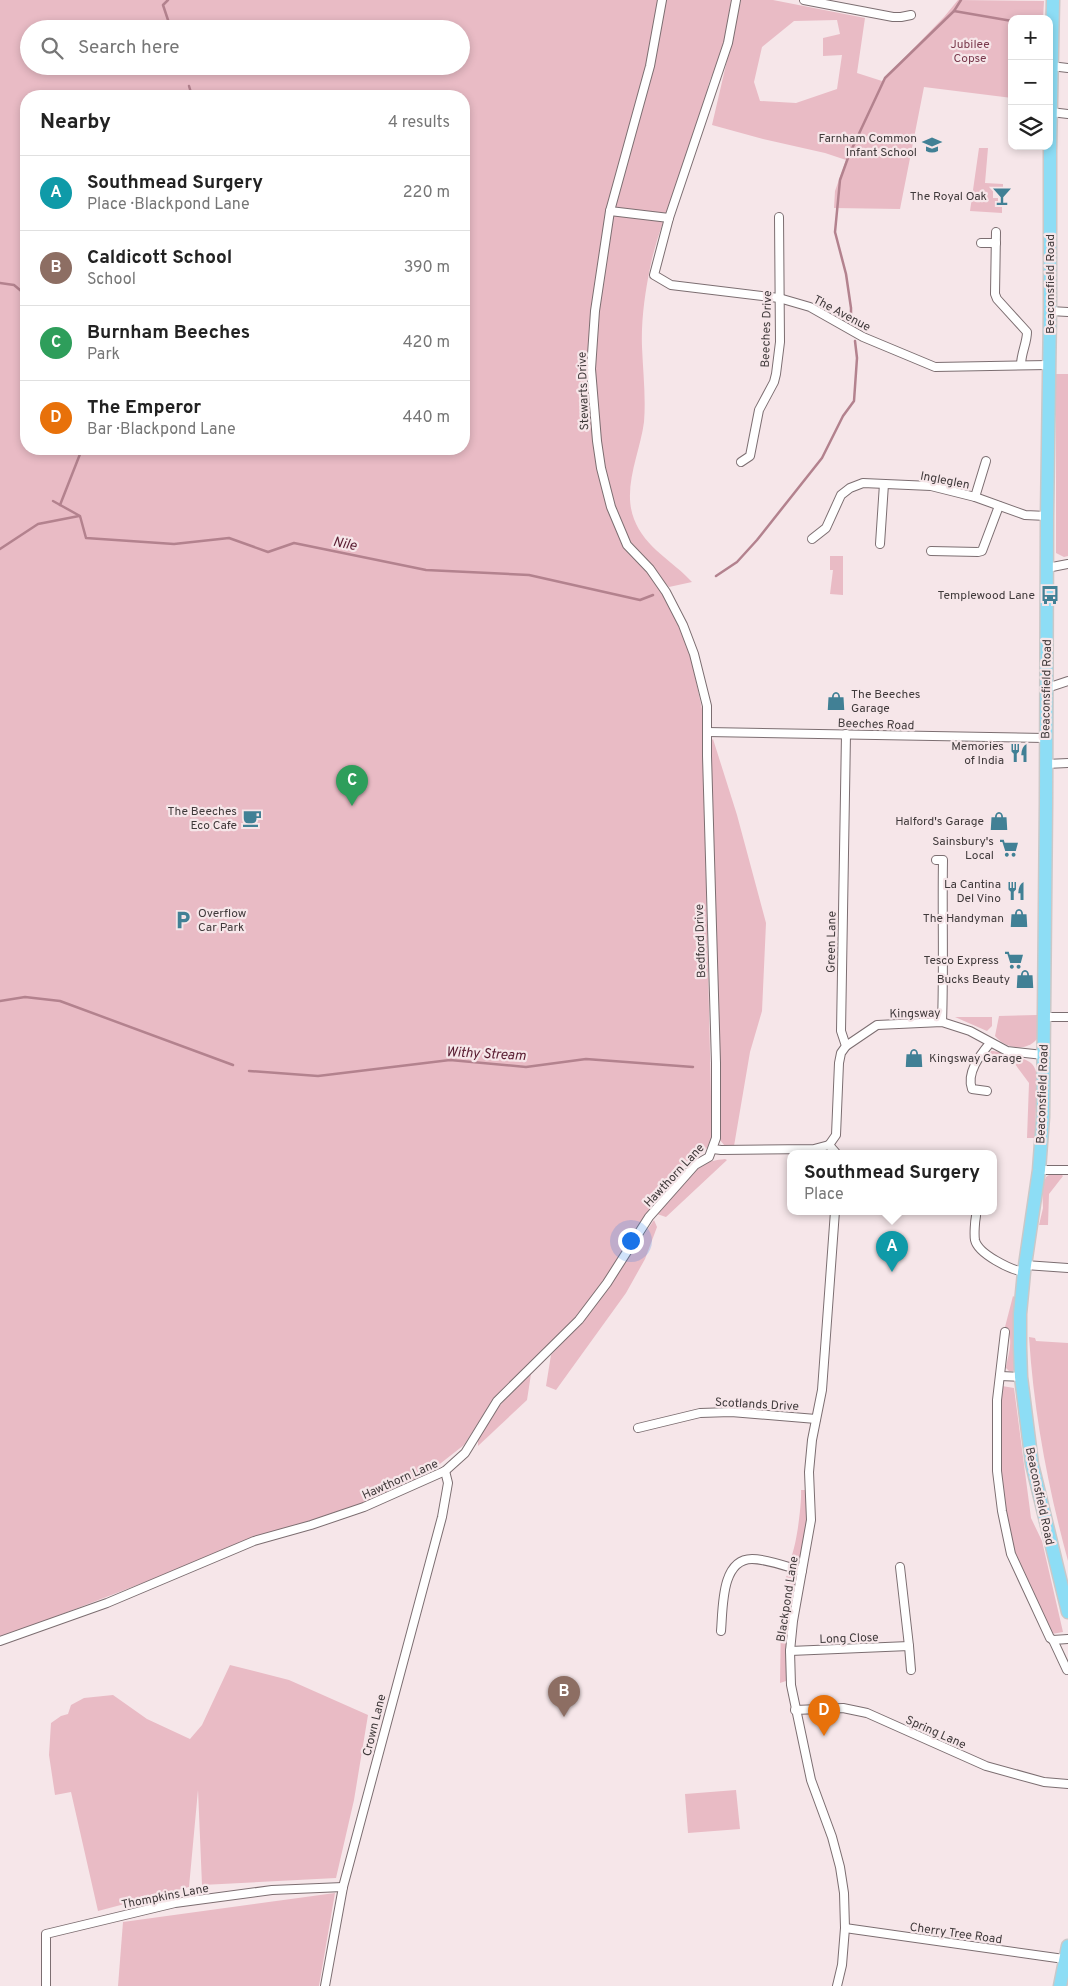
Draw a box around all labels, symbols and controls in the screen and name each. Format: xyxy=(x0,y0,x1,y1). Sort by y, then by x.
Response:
map controls xyxy=(1008,15,1053,150)
button: + xyxy=(1008,15,1053,60)
search box xyxy=(20,20,470,75)
icon: search xyxy=(38,34,66,62)
text: Search here xyxy=(78,36,180,60)
park label: Jubilee Copse xyxy=(950,37,990,67)
button: − xyxy=(1008,60,1053,105)
button: layers xyxy=(1008,105,1053,150)
text: Nearby xyxy=(40,109,111,136)
text: 4 results xyxy=(388,113,450,133)
place label: Farnham Common Infant School xyxy=(819,131,917,161)
school or university icon: Farnham Common Infant School xyxy=(921,134,943,156)
text: Southmead Surgery xyxy=(87,171,263,195)
text: A xyxy=(50,183,62,203)
text: 220 m xyxy=(403,183,450,203)
bar icon: The Royal Oak xyxy=(991,185,1013,207)
place label: The Royal Oak xyxy=(910,189,987,205)
text: Place · Blackpond Lane xyxy=(87,195,250,215)
street label: Beaconsfield Road xyxy=(1043,234,1059,334)
text: Caldicott School xyxy=(87,246,232,270)
text: B xyxy=(50,258,62,278)
text: 390 m xyxy=(404,258,450,278)
text: School xyxy=(87,270,136,290)
street label: Beeches Drive xyxy=(758,290,776,368)
street label: The Avenue xyxy=(810,292,873,336)
text: Burnham Beeches xyxy=(87,321,250,345)
text: C xyxy=(51,333,61,353)
text: 420 m xyxy=(403,333,450,353)
text: Park xyxy=(87,345,120,365)
street label: Stewarts Drive xyxy=(575,351,593,431)
text: The Emperor xyxy=(87,396,201,420)
text: D xyxy=(50,408,62,428)
text: 440 m xyxy=(403,408,450,428)
text: Bar · Blackpond Lane xyxy=(87,420,236,440)
street label: Ingleglen xyxy=(919,468,971,494)
water label: Nile xyxy=(331,534,359,555)
bus stop icon: Templewood Lane xyxy=(1039,584,1061,606)
place label: Templewood Lane xyxy=(938,588,1035,604)
street label: Beaconsfield Road xyxy=(1038,639,1056,739)
place label: The Beeches Garage xyxy=(851,687,920,717)
shop icon: The Beeches Garage xyxy=(825,690,847,712)
street label: Beeches Road xyxy=(837,716,915,734)
place label: Memories of India xyxy=(951,739,1004,769)
restaurant icon: Memories of India xyxy=(1008,742,1030,764)
pin: C xyxy=(336,765,368,806)
place label: The Beeches Eco Cafe xyxy=(168,804,237,834)
cafe icon: The Beeches Eco Cafe xyxy=(241,807,263,829)
shop icon: Halford's Garage xyxy=(988,810,1010,832)
place label: Halford's Garage xyxy=(895,814,984,830)
place label: Sainsbury's Local xyxy=(932,834,994,864)
supermarket icon: Sainsbury's Local xyxy=(998,837,1020,859)
place label: La Cantina Del Vino xyxy=(944,877,1001,907)
restaurant icon: La Cantina Del Vino xyxy=(1005,880,1027,902)
street label: Bedford Drive xyxy=(692,904,710,978)
place label: Overflow Car Park xyxy=(198,906,247,936)
shop icon: The Handyman xyxy=(1008,907,1030,929)
parking icon: Overflow Car Park xyxy=(172,909,194,931)
street label: Green Lane xyxy=(823,911,841,973)
place label: The Handyman xyxy=(923,911,1004,927)
supermarket icon: Tesco Express xyxy=(1003,949,1025,971)
place label: Tesco Express xyxy=(923,953,999,969)
shop icon: Bucks Beauty xyxy=(1014,968,1036,990)
place label: Bucks Beauty xyxy=(937,972,1010,988)
street label: Kingsway xyxy=(889,1006,941,1022)
water label: Withy Stream xyxy=(445,1044,527,1065)
street label: Beaconsfield Road xyxy=(1033,1044,1053,1144)
shop icon: Kingsway Garage xyxy=(903,1047,925,1069)
place label: Kingsway Garage xyxy=(929,1051,1022,1067)
street label: Hawthorn Lane xyxy=(641,1140,708,1211)
popup xyxy=(787,1150,997,1215)
text: Southmead Surgery xyxy=(804,1161,980,1185)
text: Place xyxy=(804,1185,844,1205)
your location xyxy=(618,1228,644,1254)
pin: A xyxy=(876,1231,908,1272)
street label: Scotlands Drive xyxy=(715,1395,799,1415)
street label: Beaconsfield Road xyxy=(1021,1446,1057,1547)
street label: Hawthorn Lane xyxy=(360,1456,441,1504)
street label: Blackpond Lane xyxy=(773,1555,803,1643)
street label: Long Close xyxy=(819,1630,879,1648)
pin: B xyxy=(548,1676,580,1717)
street label: Crown Lane xyxy=(360,1693,390,1758)
pin: D xyxy=(808,1695,840,1736)
street label: Spring Lane xyxy=(903,1712,968,1753)
street label: Thompkins Lane xyxy=(120,1881,210,1913)
street label: Cherry Tree Road xyxy=(909,1920,1003,1948)

